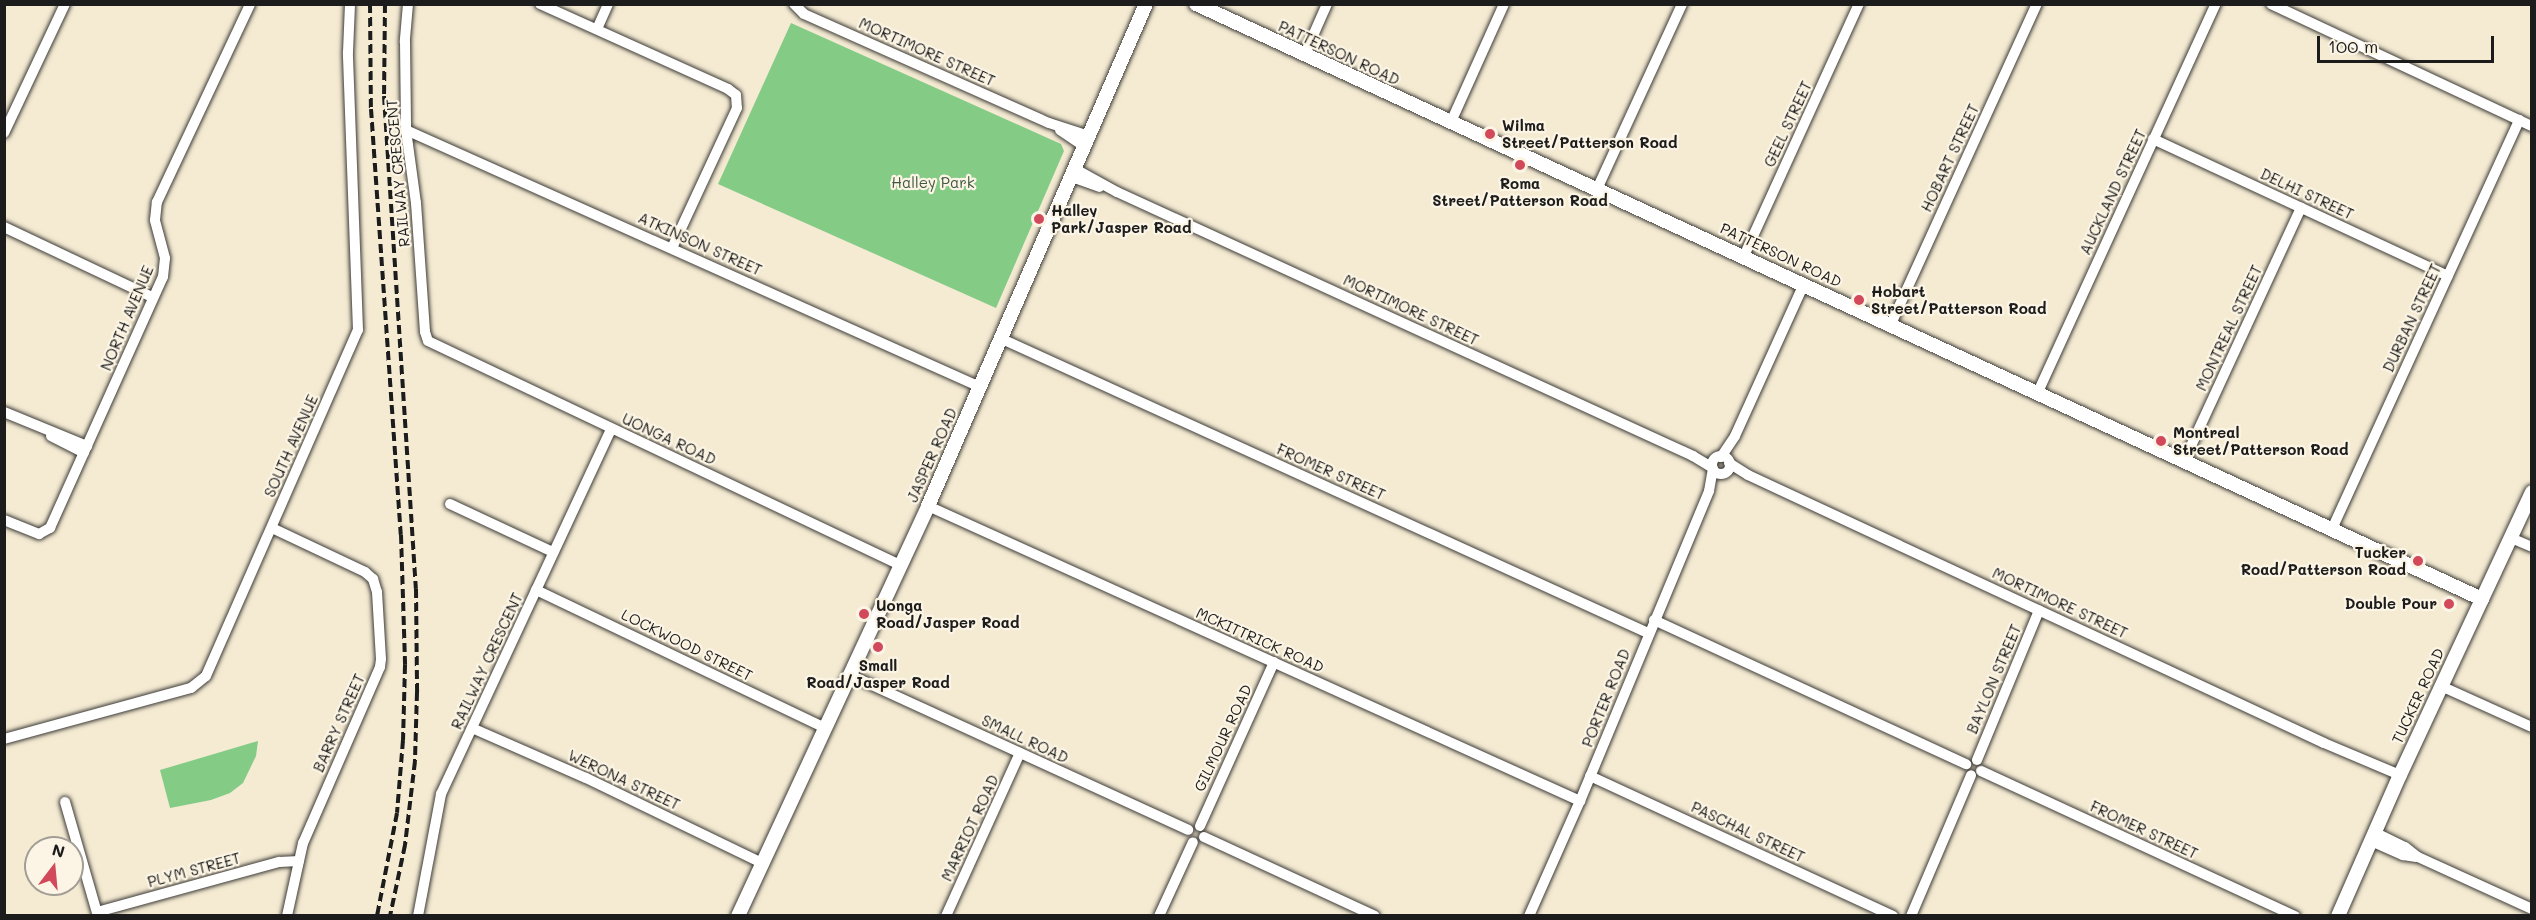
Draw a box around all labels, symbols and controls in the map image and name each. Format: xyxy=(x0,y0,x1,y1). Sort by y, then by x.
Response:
street label: MORTIMORE STREET xyxy=(856,14,998,90)
street label: PATTERSON ROAD xyxy=(1276,17,1402,89)
scale bar xyxy=(2320,24,2497,62)
text: 100 m xyxy=(2328,34,2378,58)
street label: GEEL STREET xyxy=(1760,78,1816,170)
street label: RAILWAY CRESCENT xyxy=(383,98,413,248)
street label: HOBART STREET xyxy=(1917,101,1983,215)
place label: Wilma Street/Patterson Road xyxy=(1502,116,1678,151)
street label: AUCKLAND STREET xyxy=(2076,126,2150,258)
marker: Wilma Street/Patterson Road xyxy=(1483,127,1497,141)
marker: Roma Street/Patterson Road xyxy=(1513,158,1527,172)
street label: DELHI STREET xyxy=(2258,165,2356,223)
park label: Halley Park xyxy=(891,174,975,192)
place label: Roma Street/Patterson Road xyxy=(1432,174,1608,209)
place label: Halley Park/Jasper Road xyxy=(1051,201,1192,236)
street label: ATKINSON STREET xyxy=(635,209,765,279)
marker: Halley Park/Jasper Road xyxy=(1032,212,1046,226)
street label: PATTERSON ROAD xyxy=(1718,219,1844,291)
street label: DURBAN STREET xyxy=(2379,261,2445,375)
street label: MONTREAL STREET xyxy=(2192,262,2266,394)
street label: NORTH AVENUE xyxy=(97,263,157,373)
street label: MORTIMORE STREET xyxy=(1341,271,1481,349)
place label: Hobart Street/Patterson Road xyxy=(1871,282,2047,317)
marker: Hobart Street/Patterson Road xyxy=(1852,293,1866,307)
street label: SOUTH AVENUE xyxy=(260,392,322,500)
street label: JASPER ROAD xyxy=(903,405,961,505)
street label: UONGA ROAD xyxy=(619,409,719,469)
place label: Montreal Street/Patterson Road xyxy=(2173,423,2349,458)
marker: Montreal Street/Patterson Road xyxy=(2154,434,2168,448)
street label: FROMER STREET xyxy=(1274,440,1388,504)
place label: Tucker Road/Patterson Road xyxy=(2241,543,2406,578)
marker: Tucker Road/Patterson Road xyxy=(2411,554,2425,568)
street label: MORTIMORE STREET xyxy=(1990,564,2130,642)
street label: RAILWAY CRESCENT xyxy=(447,590,527,732)
place label: Double Pour xyxy=(2345,595,2437,613)
place label: Uonga Road/Jasper Road xyxy=(876,596,1019,631)
marker: Double Pour xyxy=(2442,597,2456,611)
street label: MCKITTRICK ROAD xyxy=(1193,604,1327,676)
street label: LOCKWOOD STREET xyxy=(619,605,755,685)
marker: Uonga Road/Jasper Road xyxy=(857,607,871,621)
street label: BAYLON STREET xyxy=(1963,622,2025,736)
marker: Small Road/Jasper Road xyxy=(871,640,885,654)
street label: TUCKER ROAD xyxy=(2388,645,2448,747)
street label: PORTER ROAD xyxy=(1578,646,1634,750)
place label: Small Road/Jasper Road xyxy=(806,656,950,691)
street label: BARRY STREET xyxy=(309,671,369,775)
street label: GILMOUR ROAD xyxy=(1190,682,1256,794)
street label: SMALL ROAD xyxy=(979,711,1071,767)
street label: WERONA STREET xyxy=(565,746,683,814)
street label: MARRIOT ROAD xyxy=(937,772,1003,884)
street label: FROMER STREET xyxy=(2087,797,2201,863)
street label: PASCHAL STREET xyxy=(1688,798,1808,866)
north arrow xyxy=(24,836,84,896)
text: N xyxy=(50,838,67,862)
street label: PLYM STREET xyxy=(146,849,242,891)

